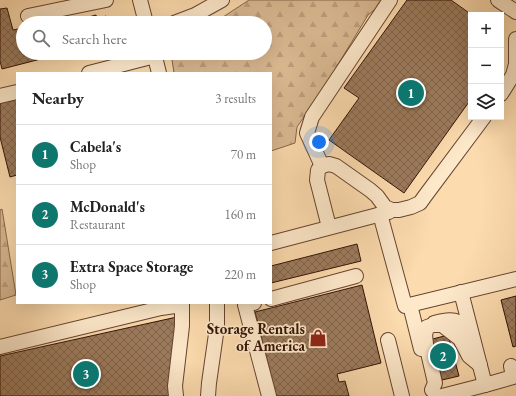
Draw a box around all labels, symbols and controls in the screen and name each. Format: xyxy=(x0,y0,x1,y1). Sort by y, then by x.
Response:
map controls xyxy=(468,12,504,120)
button: + xyxy=(468,12,504,48)
search box xyxy=(16,16,272,60)
icon: search xyxy=(30,27,52,49)
text: Search here xyxy=(62,29,127,48)
button: − xyxy=(468,48,504,84)
pin: 1 xyxy=(398,78,424,108)
button: layers xyxy=(468,84,504,120)
text: Nearby xyxy=(32,87,84,109)
text: 3 results xyxy=(215,90,256,107)
your location xyxy=(309,132,329,152)
text: Cabela's xyxy=(70,137,121,156)
text: 1 xyxy=(42,146,48,163)
text: 70 m xyxy=(231,146,256,163)
text: Shop xyxy=(70,156,96,173)
text: McDonald's xyxy=(70,197,145,216)
text: 2 xyxy=(42,206,48,223)
text: 160 m xyxy=(225,206,256,223)
text: Restaurant xyxy=(70,216,125,233)
text: Extra Space Storage xyxy=(70,257,193,276)
text: 3 xyxy=(42,266,48,283)
text: 220 m xyxy=(225,266,256,283)
text: Shop xyxy=(70,276,96,293)
place label: Storage Rentals of America xyxy=(207,319,305,355)
shop icon: Storage Rentals of America xyxy=(308,328,328,348)
pin: 2 xyxy=(430,341,456,371)
pin: 3 xyxy=(73,359,99,389)

